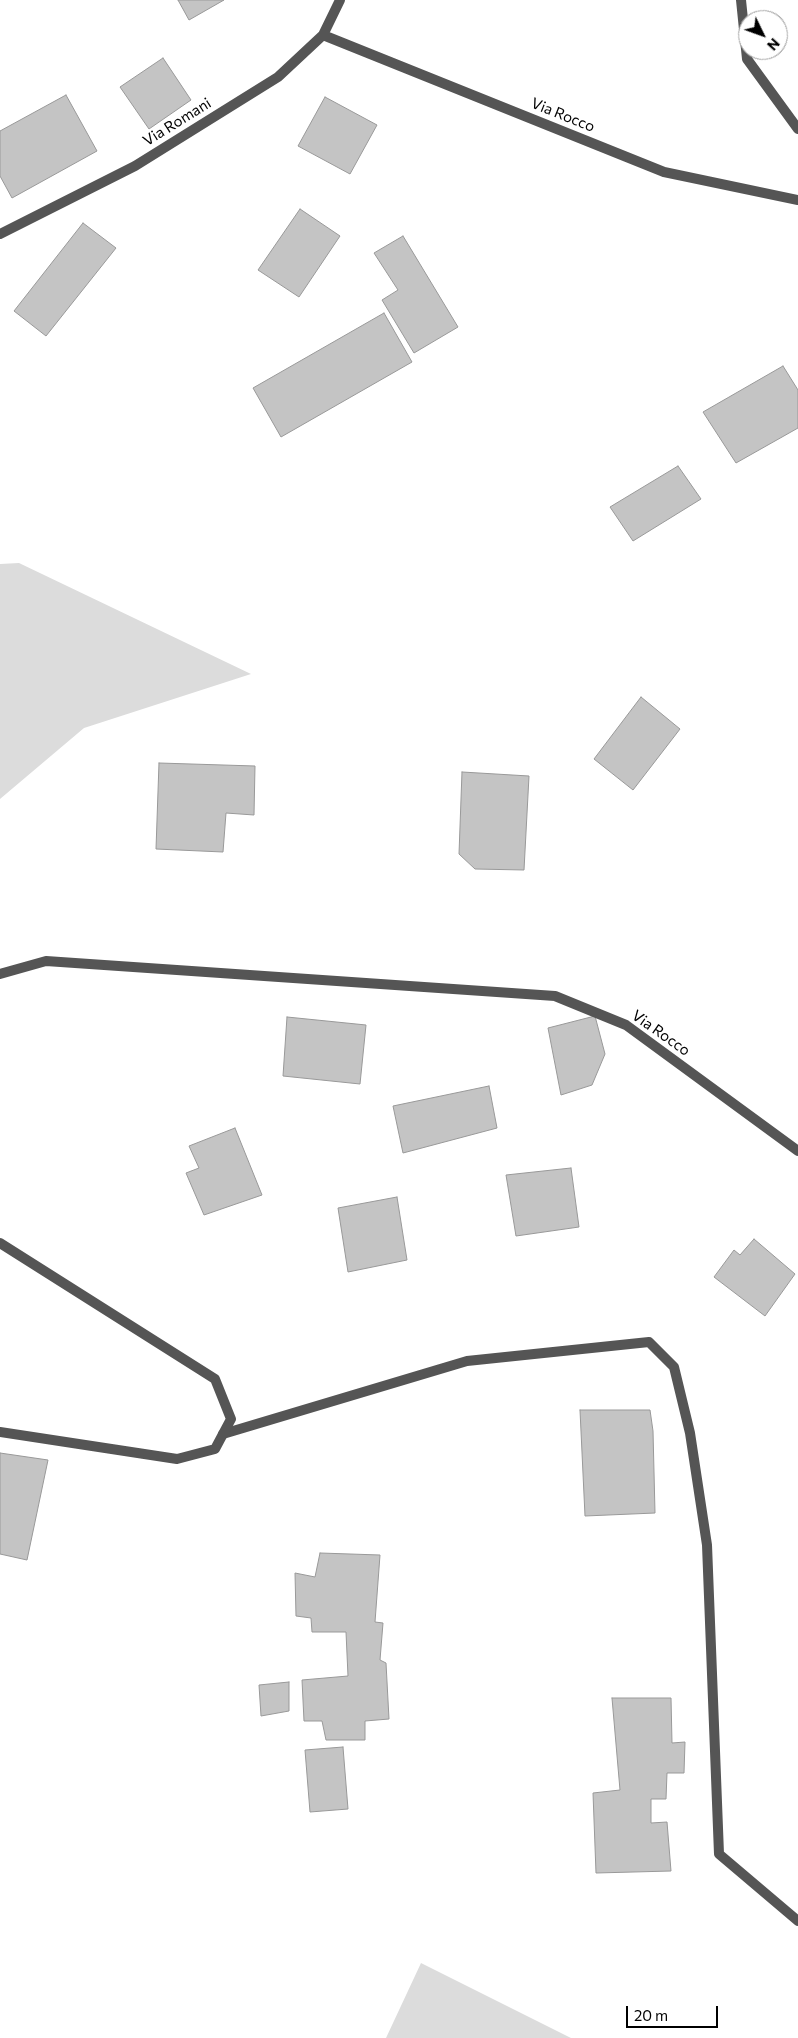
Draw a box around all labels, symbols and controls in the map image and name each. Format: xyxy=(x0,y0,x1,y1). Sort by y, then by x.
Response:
north arrow xyxy=(738,10,788,60)
text: N xyxy=(764,35,784,54)
street label: Via Romani xyxy=(140,94,214,150)
street label: Via Rocco xyxy=(528,94,598,136)
street label: Via Rocco xyxy=(628,1006,694,1060)
scale bar xyxy=(628,1996,720,2028)
text: 20 m xyxy=(634,2006,668,2024)

